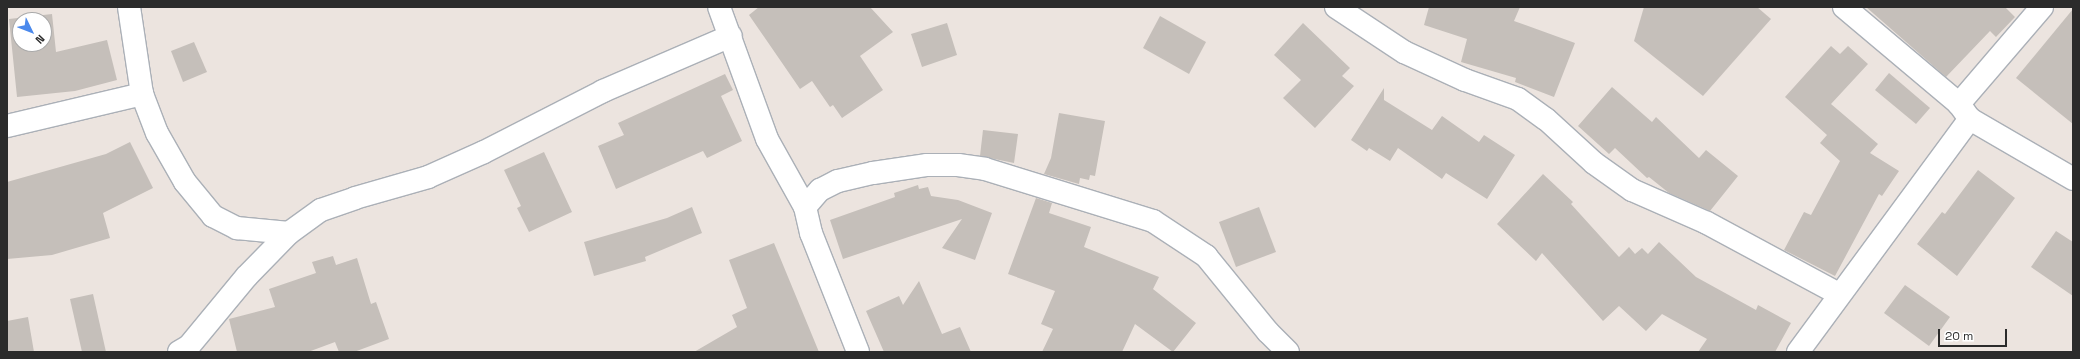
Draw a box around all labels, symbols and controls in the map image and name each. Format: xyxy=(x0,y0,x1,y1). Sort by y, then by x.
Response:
north arrow xyxy=(12,12,52,52)
text: N xyxy=(32,32,48,47)
scale bar xyxy=(1940,321,2009,347)
text: 20 m xyxy=(1945,328,1973,344)

